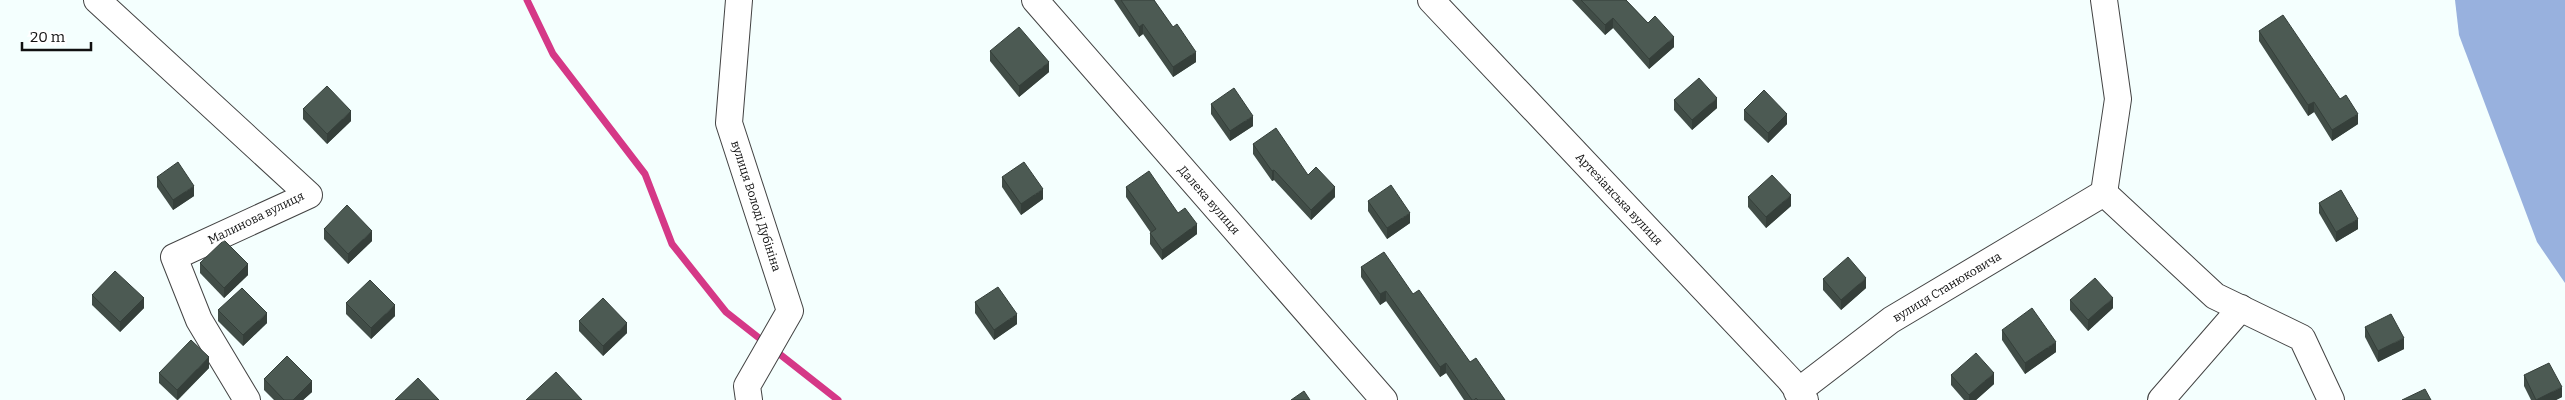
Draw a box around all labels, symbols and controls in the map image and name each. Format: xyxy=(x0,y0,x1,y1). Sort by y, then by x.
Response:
scale bar xyxy=(22,20,91,52)
text: 20 m xyxy=(30,28,66,46)
street label: вулиця Володі Дубініна xyxy=(728,139,784,274)
street label: Артезіанська вулиця xyxy=(1573,150,1666,248)
street label: Далека вулиця xyxy=(1175,163,1243,238)
street label: Малинова вулиця xyxy=(206,189,307,247)
street label: вулиця Станюковича xyxy=(1890,249,2004,325)

